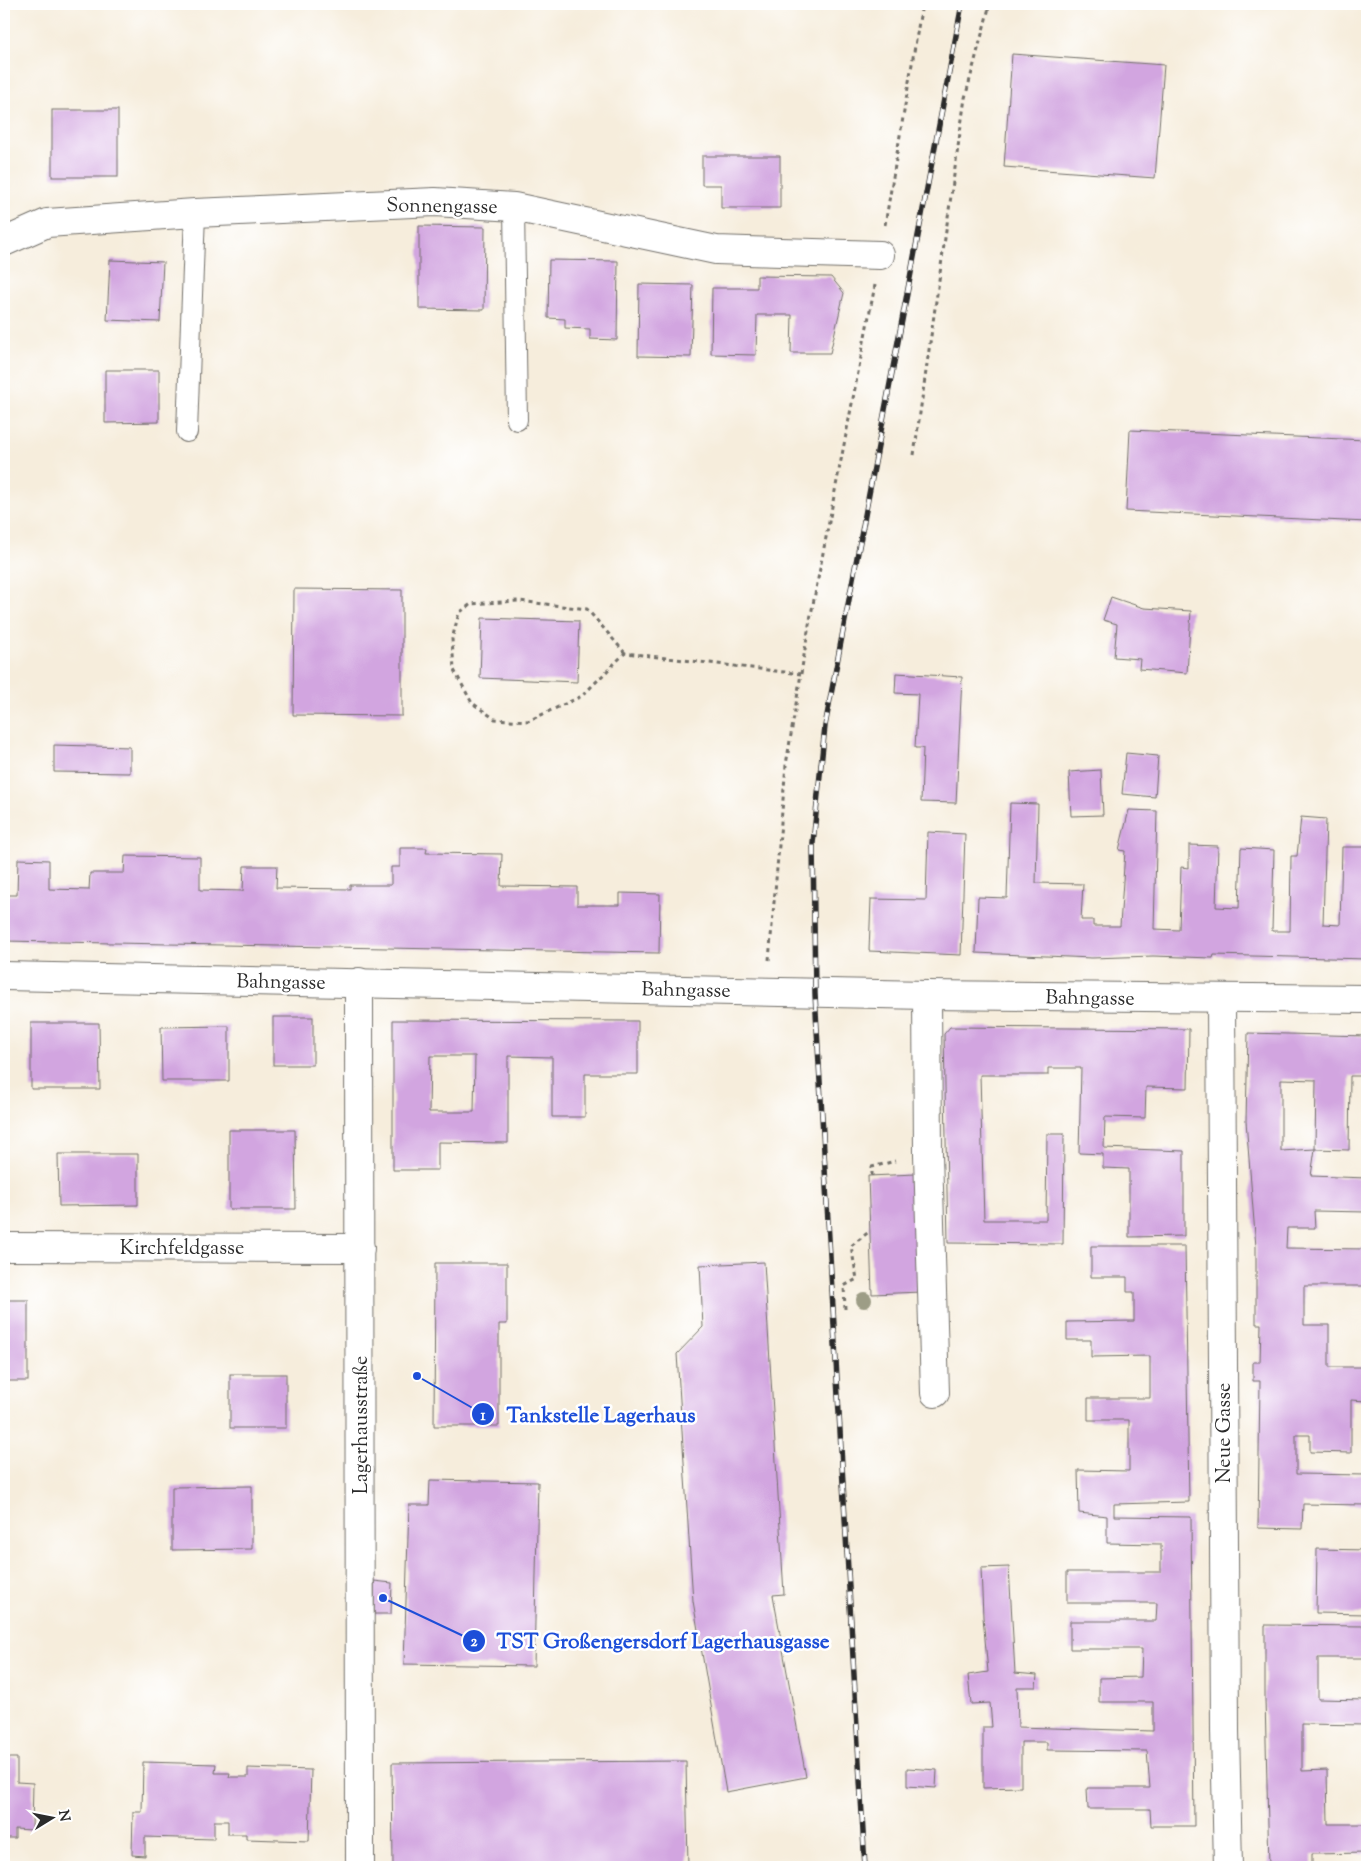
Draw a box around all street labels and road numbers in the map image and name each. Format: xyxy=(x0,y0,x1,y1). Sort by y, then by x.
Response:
street label: Sonnengasse xyxy=(386,192,498,223)
street label: Bahngasse xyxy=(236,968,326,999)
street label: Bahngasse xyxy=(641,976,731,1007)
street label: Bahngasse xyxy=(1045,984,1135,1015)
street label: Kirchfeldgasse xyxy=(120,1235,244,1264)
street label: Lagerhausstraße xyxy=(348,1356,377,1494)
street label: Neue Gasse xyxy=(1211,1383,1240,1483)

